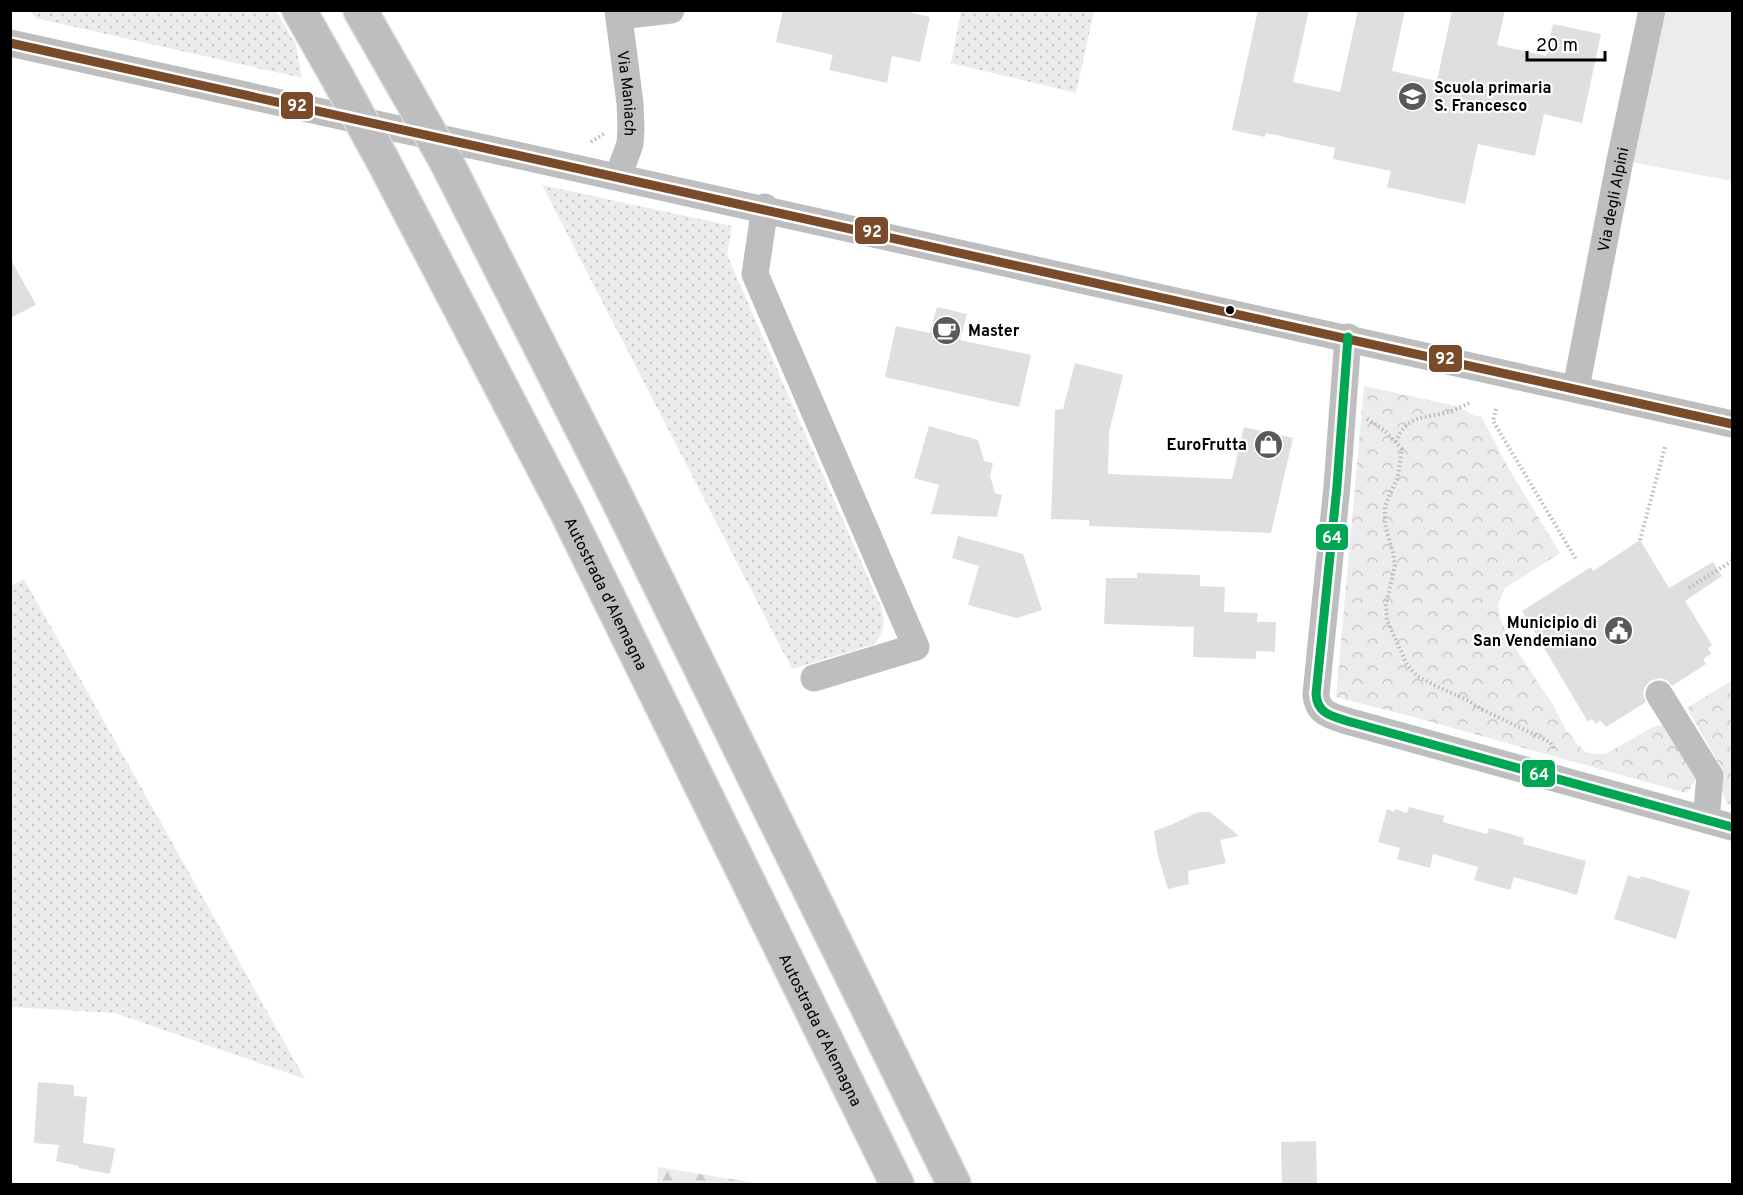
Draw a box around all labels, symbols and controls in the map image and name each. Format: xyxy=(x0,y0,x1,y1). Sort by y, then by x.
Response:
scale bar xyxy=(1527,24,1605,62)
text: 20 m xyxy=(1536,35,1578,58)
street label: Via Maniach xyxy=(611,49,639,137)
place label: Scuola primaria S. Francesco xyxy=(1434,79,1551,117)
school or university icon: Scuola primaria S. Francesco xyxy=(1397,80,1429,112)
line badge: 92 xyxy=(280,91,314,120)
text: 92 xyxy=(287,97,307,117)
street label: Via degli Alpini xyxy=(1594,146,1634,254)
line badge: 92 xyxy=(854,216,889,245)
text: 92 xyxy=(862,223,882,243)
unlabelled marker xyxy=(1224,304,1236,316)
cafe icon: Master xyxy=(931,314,963,346)
place label: Master xyxy=(968,322,1020,342)
line badge: 92 xyxy=(1428,344,1463,373)
text: 92 xyxy=(1435,350,1455,370)
shop icon: EuroFrutta xyxy=(1252,428,1284,460)
place label: EuroFrutta xyxy=(1167,436,1247,456)
street label: Autostrada d'Alemagna xyxy=(559,514,651,674)
line badge: 64 xyxy=(1315,523,1349,551)
text: 64 xyxy=(1322,529,1342,549)
place label: Municipio di San Vendemiano xyxy=(1473,614,1597,652)
public building icon: Municipio di San Vendemiano xyxy=(1602,615,1634,647)
line badge: 64 xyxy=(1521,759,1556,788)
text: 64 xyxy=(1529,766,1549,786)
street label: Autostrada d'Alemagna xyxy=(773,950,865,1110)

